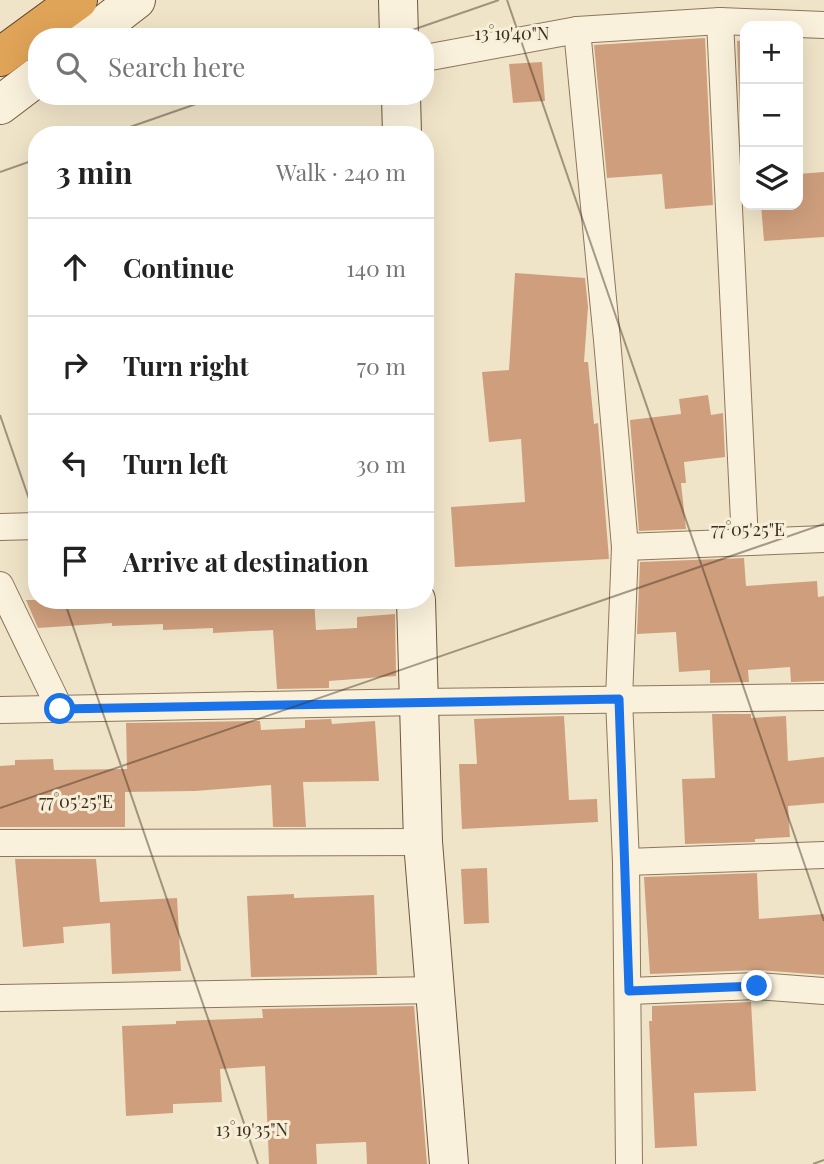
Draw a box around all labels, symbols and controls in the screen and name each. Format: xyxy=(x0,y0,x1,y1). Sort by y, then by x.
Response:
text: 13°19'40"N xyxy=(474,21,550,45)
map controls xyxy=(740,21,803,210)
button: + xyxy=(740,21,803,84)
search box xyxy=(28,28,434,105)
icon: search xyxy=(52,48,90,86)
text: Search here xyxy=(108,49,245,84)
button: − xyxy=(740,84,803,147)
button: layers xyxy=(740,147,803,210)
text: 3 min xyxy=(56,152,132,192)
text: Walk · 240 m xyxy=(276,156,406,187)
icon: ahead xyxy=(56,248,94,286)
text: Continue xyxy=(123,250,234,285)
text: 140 m xyxy=(346,252,406,283)
icon: right xyxy=(56,346,94,384)
text: Turn right xyxy=(123,348,249,383)
text: 70 m xyxy=(357,350,406,381)
icon: left xyxy=(56,444,94,482)
text: Turn left xyxy=(123,446,228,481)
text: 30 m xyxy=(356,448,406,479)
text: 77°05'25"E xyxy=(711,517,785,541)
icon: arrive xyxy=(56,542,94,580)
text: Arrive at destination xyxy=(123,544,369,579)
route start xyxy=(44,693,75,724)
text: 77°05'25"E xyxy=(39,789,113,813)
route end xyxy=(741,970,772,1001)
text: 13°19'35"N xyxy=(216,1117,289,1141)

